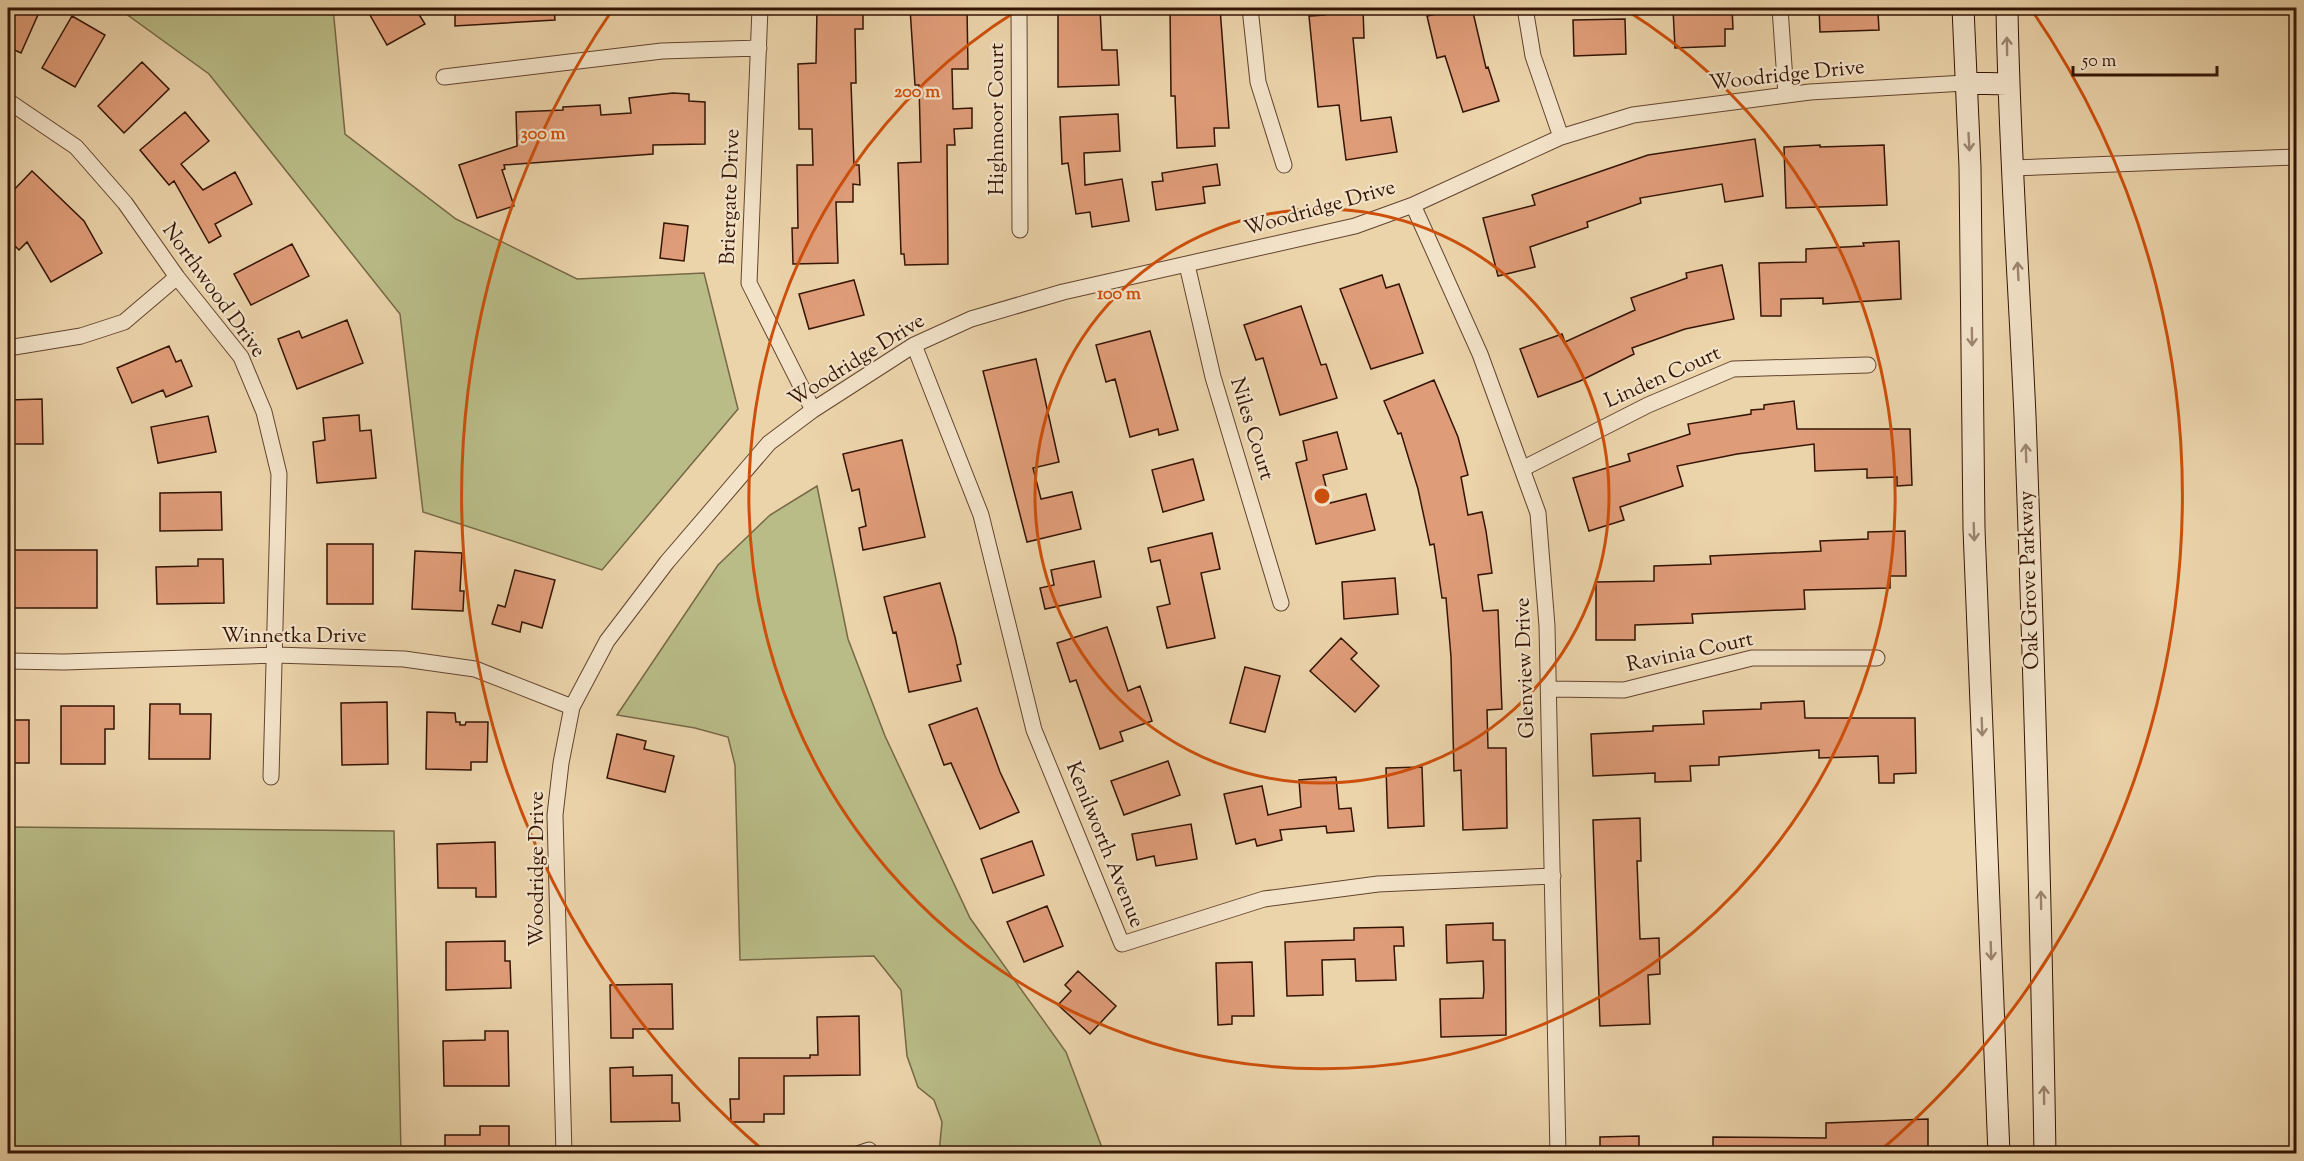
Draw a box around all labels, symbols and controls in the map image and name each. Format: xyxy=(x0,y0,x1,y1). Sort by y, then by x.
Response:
one-way arrow xyxy=(2002,36,2013,56)
scale bar xyxy=(2073,39,2217,77)
street label: Highmoor Court xyxy=(983,43,1013,195)
text: 50 m xyxy=(2081,49,2117,75)
street label: Woodridge Drive xyxy=(1708,53,1866,99)
text: 200 m xyxy=(894,80,940,106)
text: 300 m xyxy=(521,122,566,148)
street label: Briergate Drive xyxy=(714,128,748,266)
one-way arrow xyxy=(1963,131,1974,151)
street label: Woodridge Drive xyxy=(1241,173,1399,245)
street label: Northwood Drive xyxy=(154,217,272,365)
one-way arrow xyxy=(2012,262,2023,282)
text: 100 m xyxy=(1097,282,1141,308)
street label: Woodridge Drive xyxy=(783,307,931,415)
one-way arrow xyxy=(1966,326,1978,346)
street label: Linden Court xyxy=(1600,339,1726,417)
street label: Niles Court xyxy=(1221,374,1281,484)
one-way arrow xyxy=(2020,444,2032,464)
centre of rings xyxy=(1312,486,1332,506)
street label: Oak Grove Parkway xyxy=(2012,489,2048,670)
one-way arrow xyxy=(1969,521,1980,541)
street label: Glenview Drive xyxy=(1509,597,1543,739)
street label: Winnetka Drive xyxy=(221,622,367,652)
street label: Ravinia Court xyxy=(1624,625,1756,681)
one-way arrow xyxy=(1976,716,1987,736)
street label: Kenilworth Avenue xyxy=(1057,757,1151,933)
street label: Woodridge Drive xyxy=(523,791,553,947)
one-way arrow xyxy=(2035,891,2047,911)
one-way arrow xyxy=(1985,940,1996,960)
one-way arrow xyxy=(2038,1086,2050,1106)

